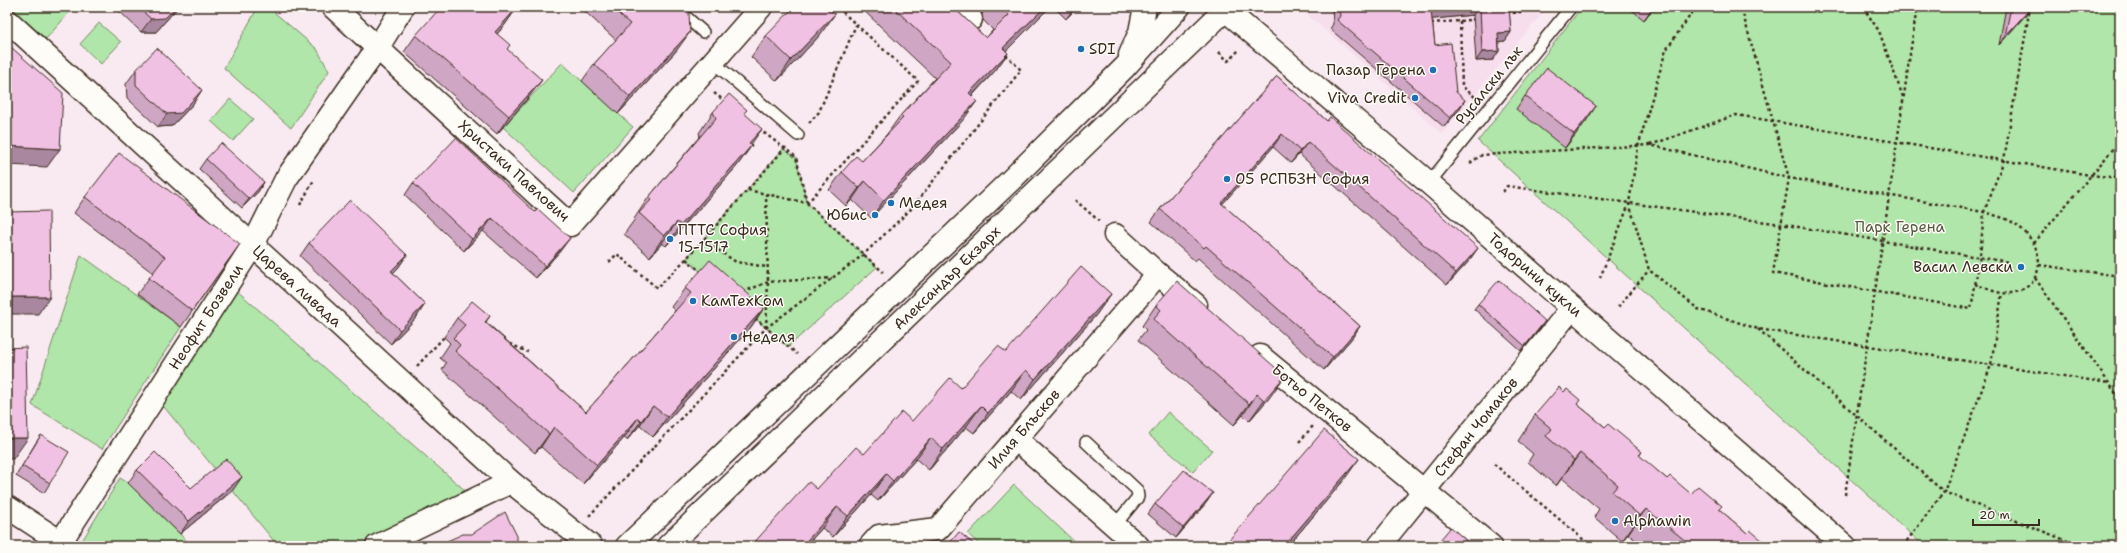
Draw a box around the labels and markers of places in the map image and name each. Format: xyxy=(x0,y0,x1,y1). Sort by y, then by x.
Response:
place label: SDI xyxy=(1089,39,1115,59)
marker: SDI xyxy=(1076,44,1086,54)
place label: Пазар Герена xyxy=(1326,60,1426,80)
marker: Пазар Герена xyxy=(1428,65,1438,75)
place label: Viva Credit xyxy=(1327,88,1407,108)
marker: Viva Credit xyxy=(1410,93,1420,103)
place label: 05 РСПБЗН София xyxy=(1235,169,1370,189)
marker: 05 РСПБЗН София xyxy=(1222,174,1232,184)
place label: Медея xyxy=(899,193,948,213)
marker: Медея xyxy=(886,198,896,208)
place label: Юбис xyxy=(826,205,867,225)
marker: Юбис xyxy=(870,210,880,220)
place label: ПТТС София 15-1517 xyxy=(678,220,767,257)
marker: ПТТС София 15-1517 xyxy=(665,234,675,244)
place label: Васил Левски xyxy=(1913,257,2013,277)
marker: Васил Левски xyxy=(2016,262,2026,272)
place label: КамТехКом xyxy=(701,291,784,311)
marker: КамТехКом xyxy=(688,296,698,306)
place label: Неделя xyxy=(742,327,795,347)
marker: Неделя xyxy=(729,332,739,342)
place label: Alphawin xyxy=(1623,511,1691,531)
marker: Alphawin xyxy=(1610,516,1620,526)

